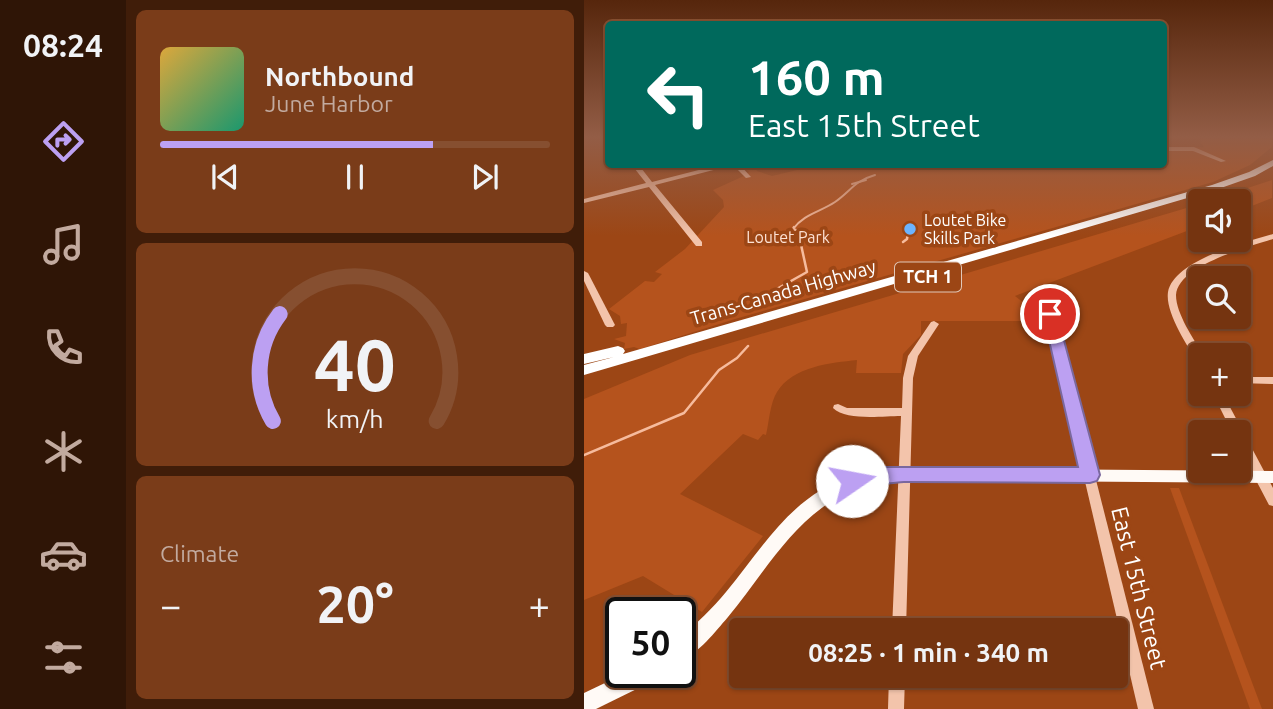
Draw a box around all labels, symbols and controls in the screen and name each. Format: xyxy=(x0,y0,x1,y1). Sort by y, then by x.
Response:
text: 08:24 xyxy=(23,27,103,63)
icon: left xyxy=(633,49,724,140)
text: 160 m xyxy=(748,49,885,104)
text: Northbound xyxy=(265,62,414,91)
text: June Harbor xyxy=(265,91,393,116)
text: East 15th Street xyxy=(748,107,980,143)
icon: directions xyxy=(39,117,88,166)
icon: previous xyxy=(206,158,244,196)
icon: pause xyxy=(336,158,374,196)
icon: next xyxy=(466,158,504,196)
map controls xyxy=(1188,189,1251,483)
button: sound xyxy=(1188,189,1251,252)
place label: Loutet Bike Skills Park xyxy=(924,211,1006,247)
icon: music xyxy=(39,220,88,269)
marker: Loutet Bike Skills Park xyxy=(902,221,918,237)
park label: Loutet Park xyxy=(746,228,830,246)
street label: Trans-Canada Highway xyxy=(688,255,878,329)
road number: TCH 1 xyxy=(895,262,961,292)
button: search xyxy=(1188,266,1251,329)
pin xyxy=(1020,284,1080,344)
icon: arrive xyxy=(1031,295,1069,333)
icon: phone xyxy=(39,323,88,372)
text: 40 xyxy=(314,323,396,405)
button: + xyxy=(1188,343,1251,406)
text: km/h xyxy=(326,404,384,432)
button: − xyxy=(1188,420,1251,483)
icon: climate xyxy=(39,427,88,476)
position arrow xyxy=(815,444,889,518)
street label: East 15th Street xyxy=(1107,504,1172,672)
icon: car xyxy=(39,530,88,579)
text: Climate xyxy=(160,541,239,566)
text: 20° xyxy=(316,575,394,633)
text: − xyxy=(160,584,181,626)
text: + xyxy=(529,584,550,626)
speed limit sign: 50 xyxy=(605,597,696,688)
icon: filters xyxy=(39,633,88,682)
text: 08:25 · 1 min · 340 m xyxy=(808,638,1049,667)

